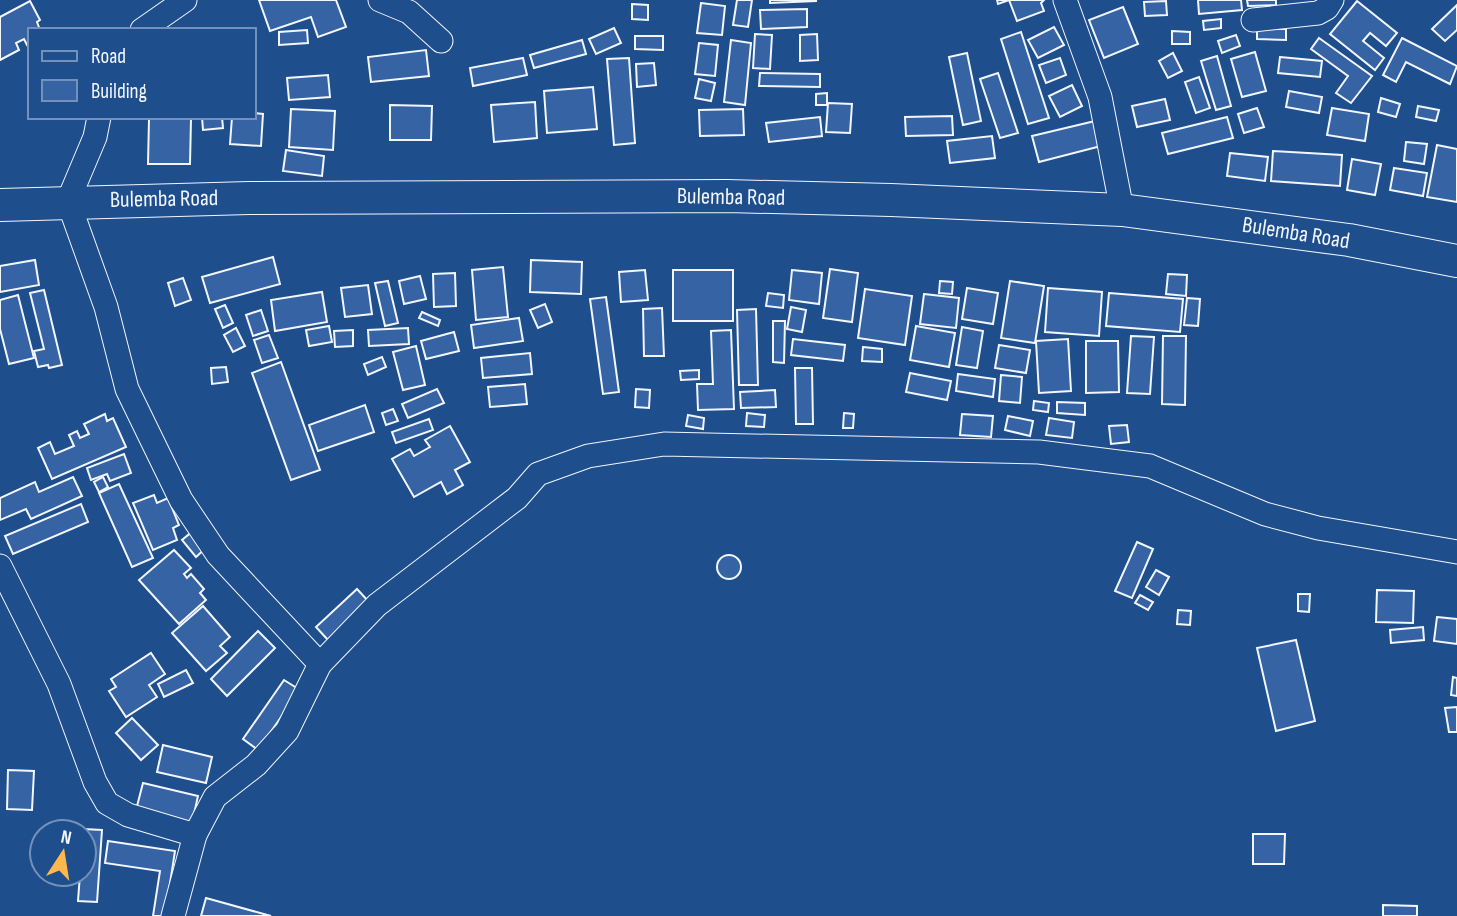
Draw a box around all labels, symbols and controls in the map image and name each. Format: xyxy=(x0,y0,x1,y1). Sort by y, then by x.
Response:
legend xyxy=(28,28,256,119)
text: Road xyxy=(91,44,126,69)
text: Building xyxy=(91,79,147,104)
street label: Bulemba Road xyxy=(677,182,785,212)
street label: Bulemba Road xyxy=(110,184,218,214)
street label: Bulemba Road xyxy=(1240,211,1352,255)
north arrow xyxy=(28,818,98,888)
text: N xyxy=(59,826,74,850)

